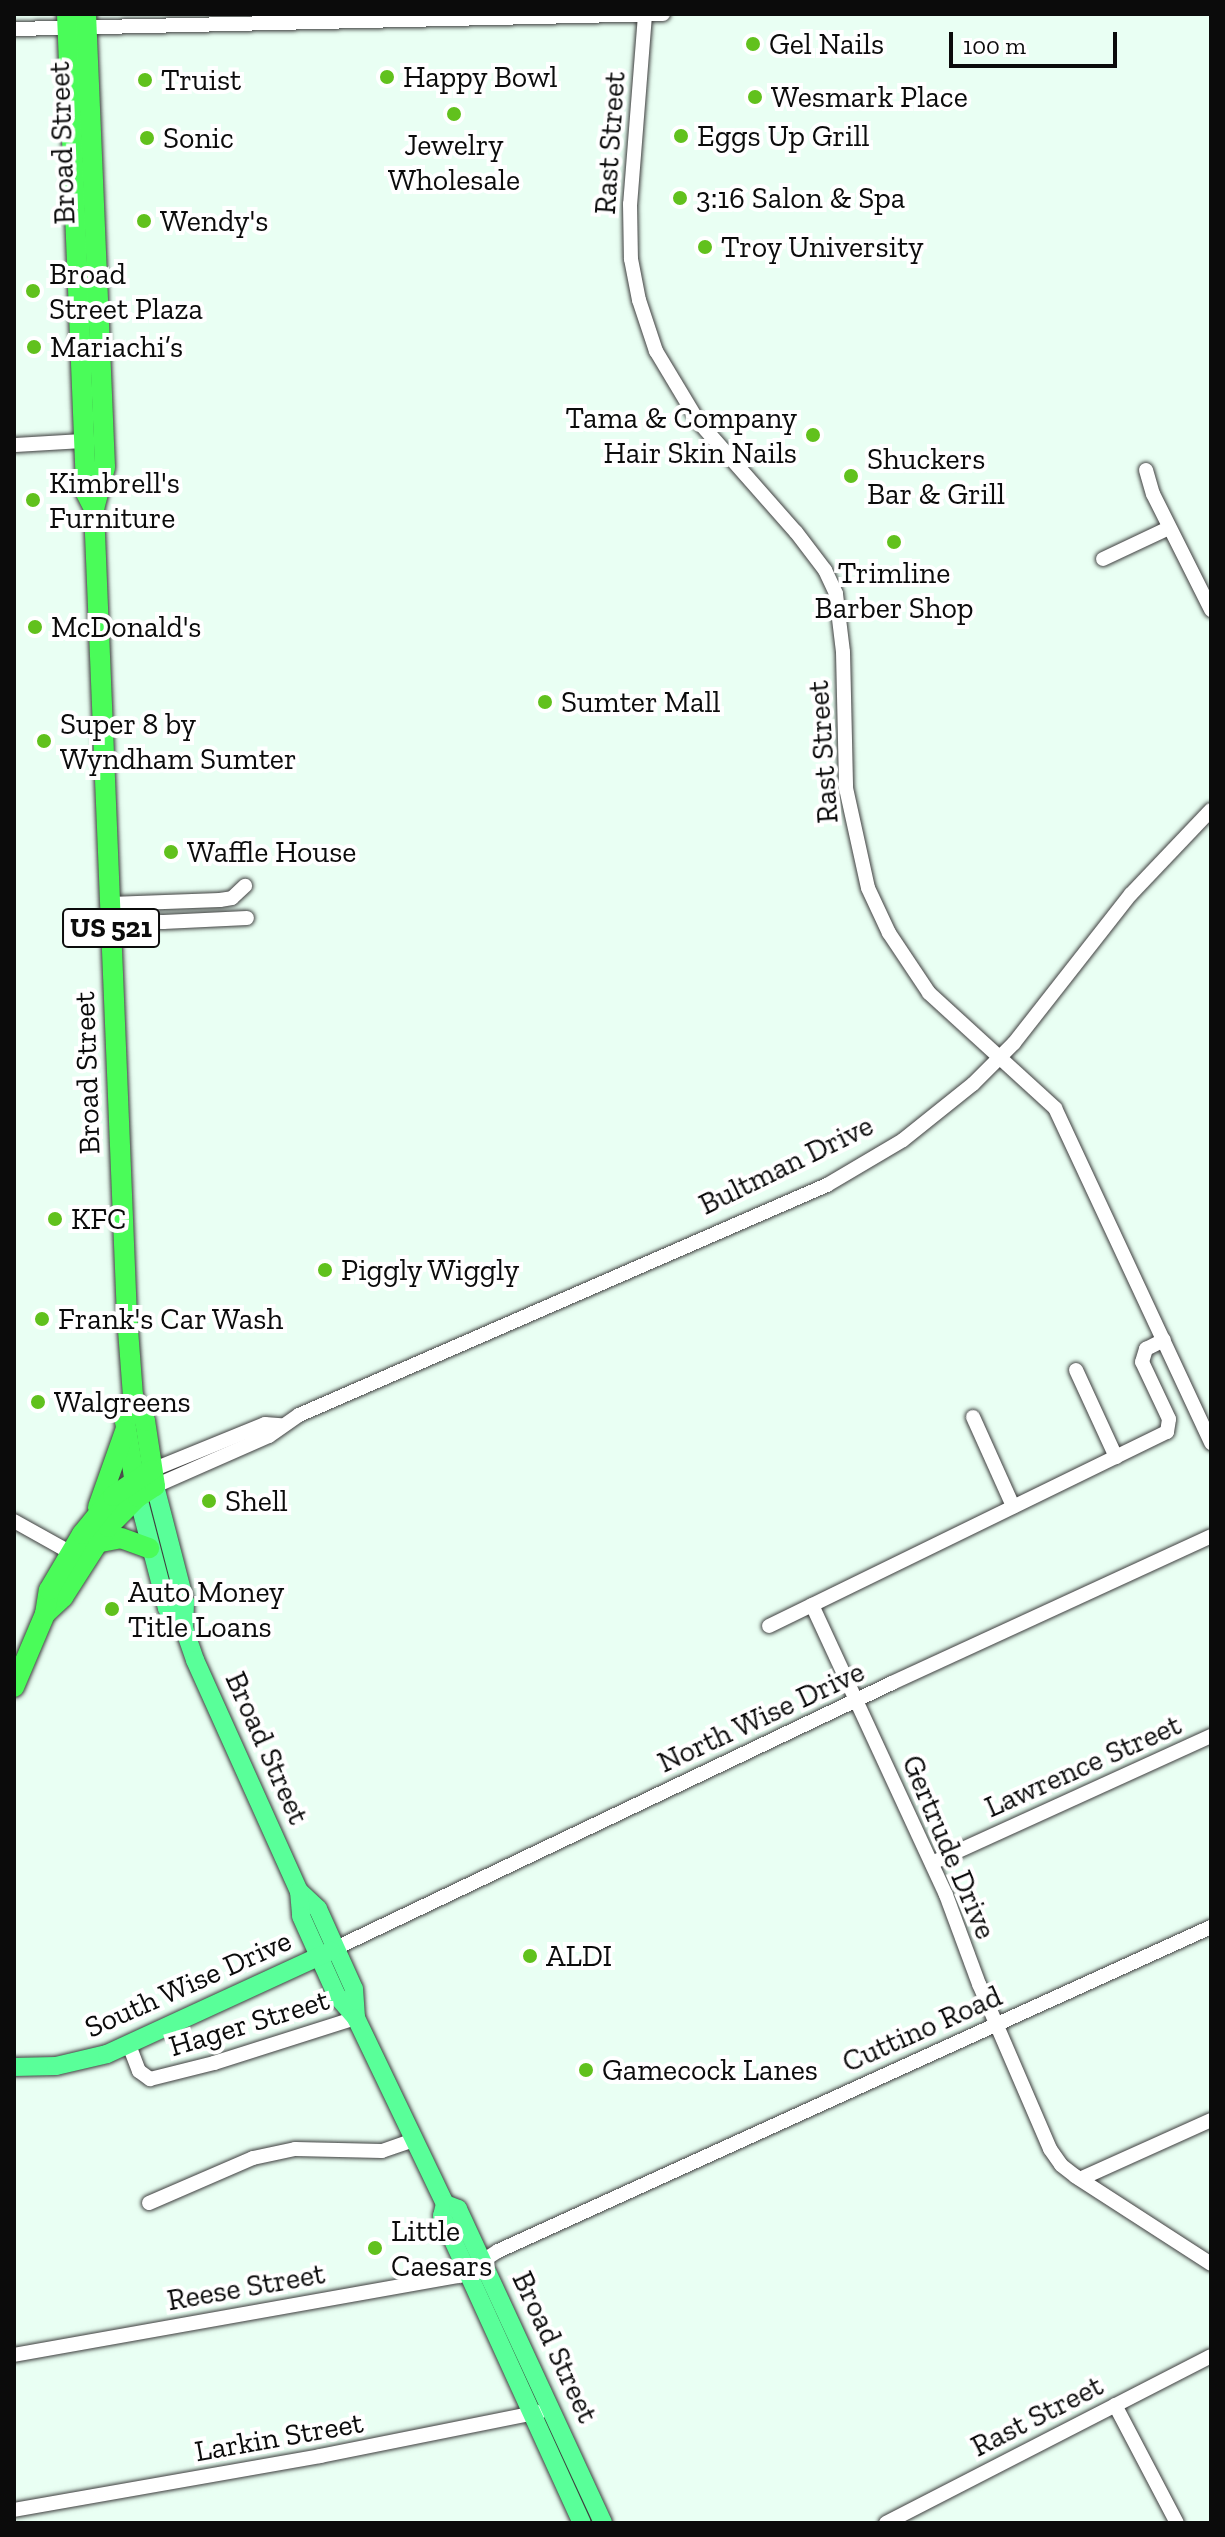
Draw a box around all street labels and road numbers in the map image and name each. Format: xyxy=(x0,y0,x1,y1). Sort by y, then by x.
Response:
street label: Broad Street xyxy=(41,61,83,225)
street label: Rast Street xyxy=(587,70,633,216)
street label: Rast Street xyxy=(800,679,846,825)
road number: US 521 xyxy=(61,904,161,952)
street label: Broad Street xyxy=(66,991,108,1155)
street label: Bultman Drive xyxy=(693,1107,879,1223)
street label: North Wise Drive xyxy=(652,1653,870,1781)
street label: Broad Street xyxy=(217,1666,317,1830)
street label: Lawrence Street xyxy=(979,1707,1187,1825)
street label: Gertrude Drive xyxy=(894,1750,1004,1944)
street label: South Wise Drive xyxy=(79,1922,297,2046)
street label: Cuttino Road xyxy=(837,1978,1007,2080)
street label: Hager Street xyxy=(164,1982,334,2064)
street label: Reese Street xyxy=(164,2255,328,2319)
street label: Broad Street xyxy=(504,2266,606,2428)
street label: Rast Street xyxy=(965,2367,1109,2465)
street label: Larkin Street xyxy=(192,2404,366,2470)

